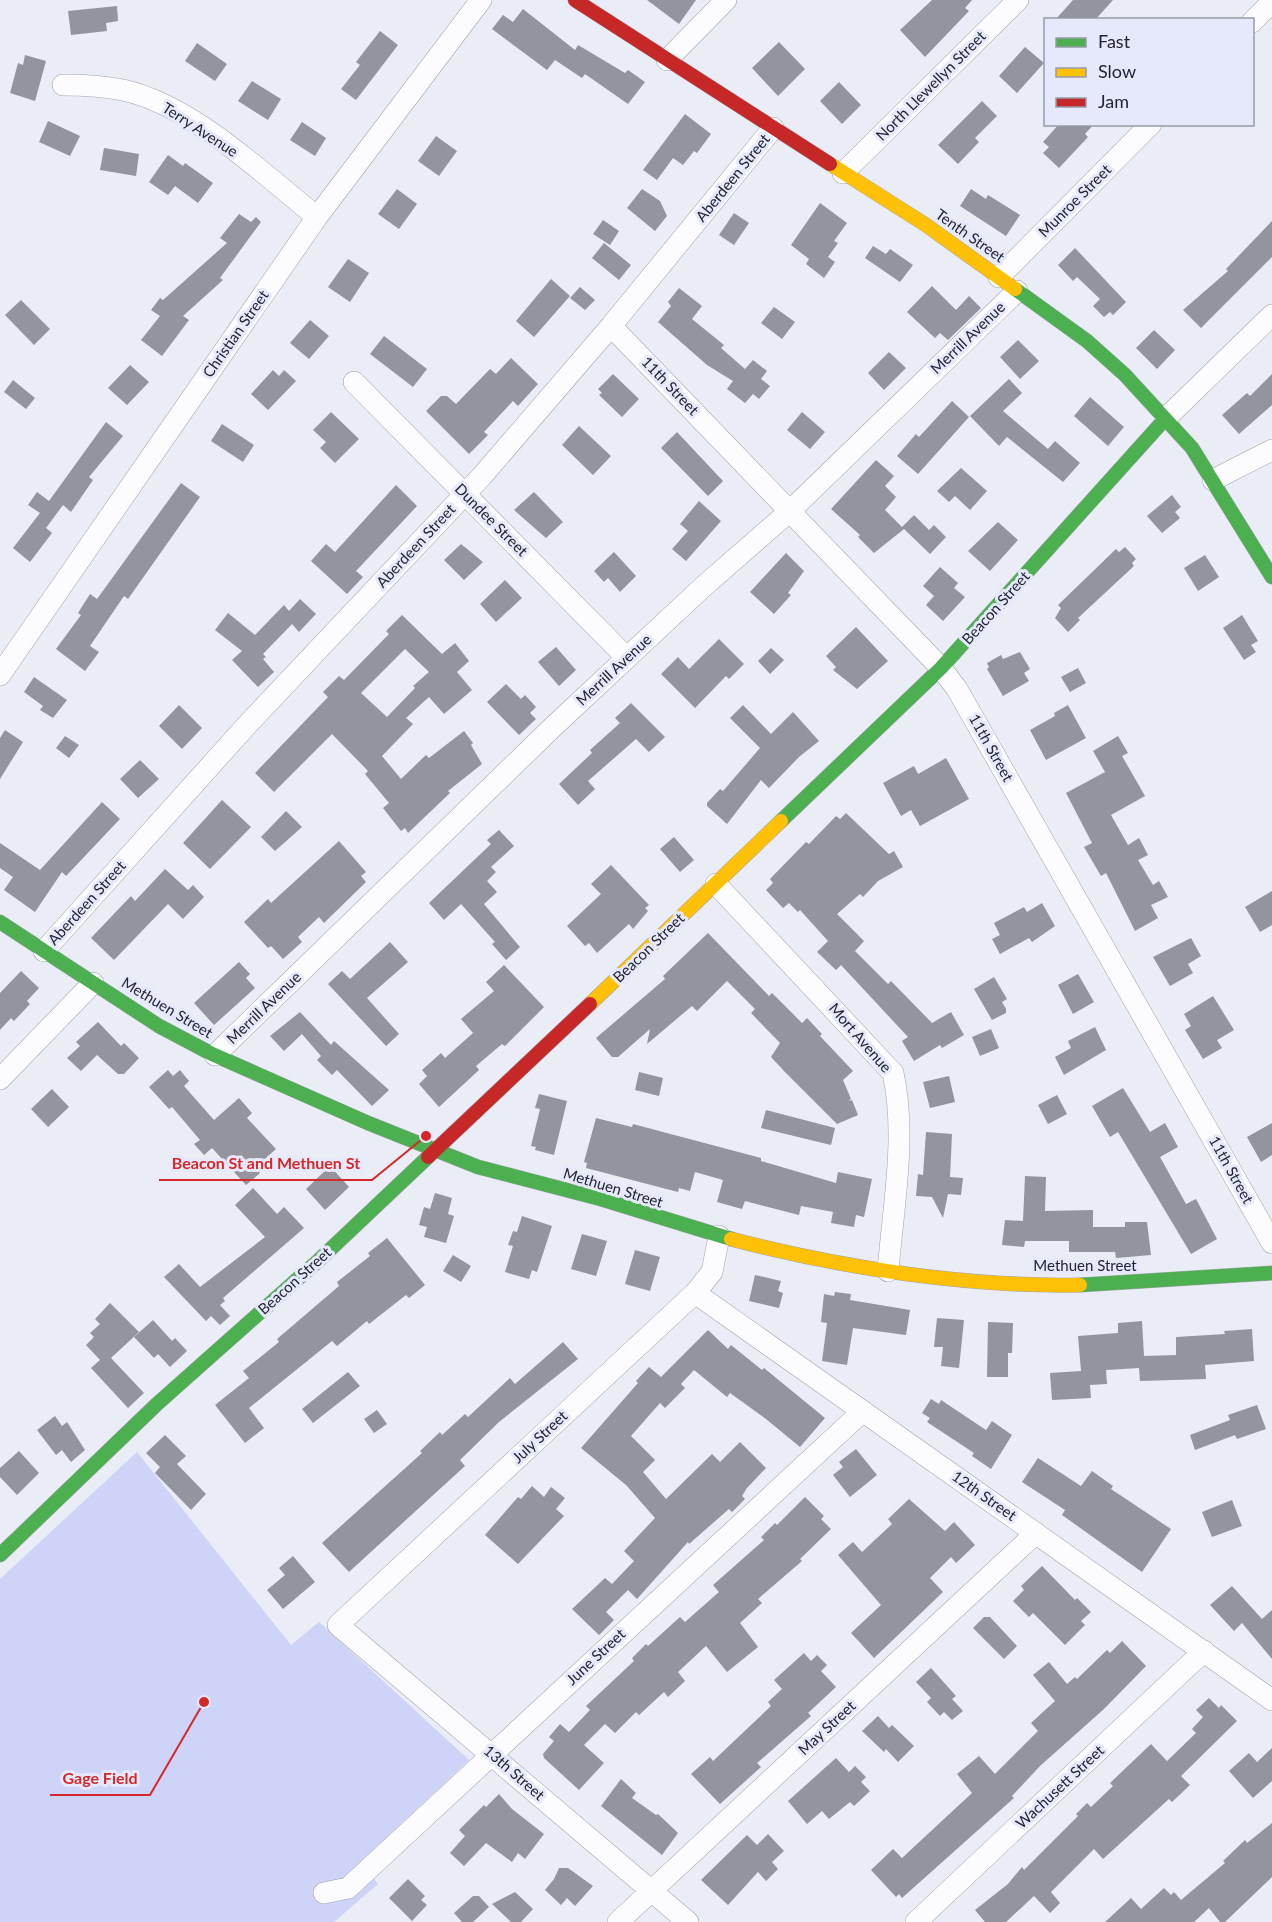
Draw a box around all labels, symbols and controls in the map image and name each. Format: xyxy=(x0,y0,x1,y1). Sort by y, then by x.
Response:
legend xyxy=(1044,18,1254,126)
street label: North Llewellyn Street xyxy=(872,26,989,144)
text: Fast xyxy=(1098,30,1131,52)
text: Slow xyxy=(1098,60,1136,82)
text: Jam xyxy=(1098,90,1129,112)
street label: Terry Avenue xyxy=(159,98,242,160)
street label: Aberdeen Street xyxy=(691,129,773,225)
street label: Munroe Street xyxy=(1034,160,1115,240)
street label: Tenth Street xyxy=(933,205,1009,266)
street label: Christian Street xyxy=(198,286,272,381)
street label: Merrill Avenue xyxy=(926,297,1008,377)
street label: 11th Street xyxy=(638,352,703,419)
street label: Dundee Street xyxy=(452,479,532,560)
street label: Aberdeen Street xyxy=(372,499,459,591)
street label: Beacon Street xyxy=(958,567,1033,648)
street label: Merrill Avenue xyxy=(572,630,655,709)
street label: 11th Street xyxy=(966,711,1018,785)
street label: Aberdeen Street xyxy=(44,856,129,948)
street label: Beacon Street xyxy=(609,908,688,986)
street label: Merrill Avenue xyxy=(222,967,304,1047)
street label: Methuen Street xyxy=(119,973,217,1042)
street label: Mort Avenue xyxy=(826,999,896,1076)
street label: 11th Street xyxy=(1206,1133,1258,1207)
callout: Beacon St and Methuen St xyxy=(159,1146,372,1180)
text: Beacon St and Methuen St xyxy=(172,1153,360,1172)
street label: Methuen Street xyxy=(561,1163,666,1211)
street label: Beacon Street xyxy=(254,1242,335,1318)
street label: Methuen Street xyxy=(1033,1256,1137,1274)
street label: July Street xyxy=(508,1406,571,1466)
street label: 12th Street xyxy=(949,1466,1021,1524)
street label: June Street xyxy=(562,1624,629,1688)
street label: May Street xyxy=(794,1696,859,1758)
street label: Wachusett Street xyxy=(1011,1740,1108,1832)
street label: 13th Street xyxy=(481,1741,549,1804)
callout: Gage Field xyxy=(50,1761,150,1795)
text: Gage Field xyxy=(62,1768,138,1787)

